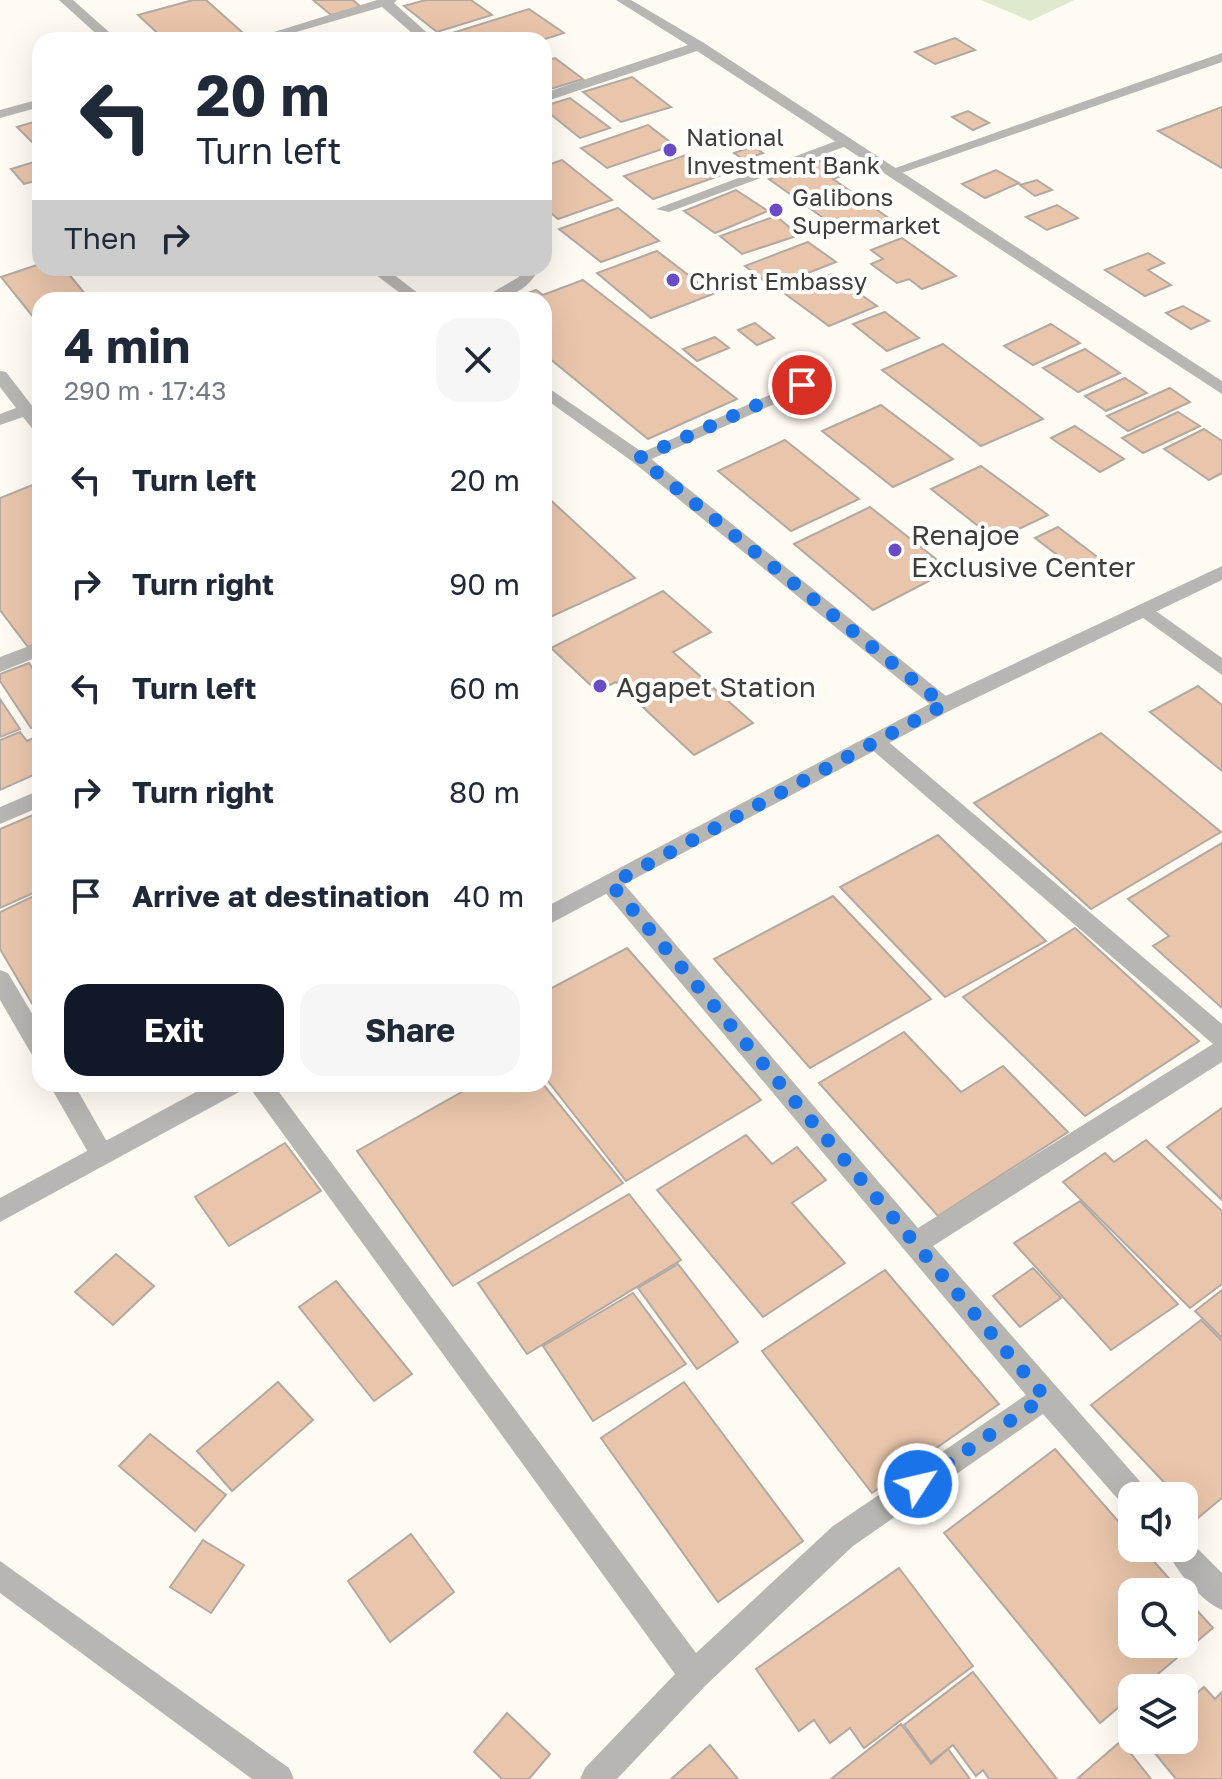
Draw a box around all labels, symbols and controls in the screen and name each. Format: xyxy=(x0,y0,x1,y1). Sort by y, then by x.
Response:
text: 20 m xyxy=(196,61,330,128)
icon: left xyxy=(64,64,168,168)
place label: National Investment Bank xyxy=(686,122,880,179)
text: Turn left xyxy=(196,129,342,172)
marker: National Investment Bank xyxy=(661,141,679,159)
place label: Galibons Supermarket xyxy=(792,182,941,239)
marker: Galibons Supermarket xyxy=(767,201,785,219)
icon: right xyxy=(153,216,197,260)
text: Then xyxy=(64,220,137,256)
place label: Christ Embassy xyxy=(689,266,867,295)
marker: Christ Embassy xyxy=(664,271,682,289)
text: 4 min xyxy=(64,316,190,374)
button: close xyxy=(436,318,520,402)
pin xyxy=(768,351,836,419)
icon: arrive xyxy=(780,363,824,407)
text: 290 m · 17:43 xyxy=(64,375,227,406)
icon: left xyxy=(64,458,108,502)
text: Turn left xyxy=(132,462,257,498)
text: 20 m xyxy=(450,462,520,498)
place label: Renajoe Exclusive Center xyxy=(911,518,1135,583)
marker: Renajoe Exclusive Center xyxy=(886,541,904,559)
icon: right xyxy=(64,562,108,606)
text: Turn right xyxy=(132,566,274,602)
text: 90 m xyxy=(449,566,520,602)
icon: left xyxy=(64,666,108,710)
text: Turn left xyxy=(132,670,257,706)
text: 60 m xyxy=(449,670,520,706)
place label: Agapet Station xyxy=(616,670,816,703)
marker: Agapet Station xyxy=(591,677,609,695)
icon: right xyxy=(64,770,108,814)
text: Turn right xyxy=(132,774,274,810)
text: 80 m xyxy=(449,774,520,810)
icon: arrive xyxy=(64,874,108,918)
text: Arrive at destination xyxy=(132,878,429,914)
text: 40 m xyxy=(453,878,524,914)
button: Exit xyxy=(64,984,284,1076)
button: Share xyxy=(300,984,520,1076)
position arrow xyxy=(876,1442,960,1526)
map controls xyxy=(1118,1482,1198,1754)
button: sound xyxy=(1118,1482,1198,1562)
button: search xyxy=(1118,1578,1198,1658)
button: layers xyxy=(1118,1674,1198,1754)

